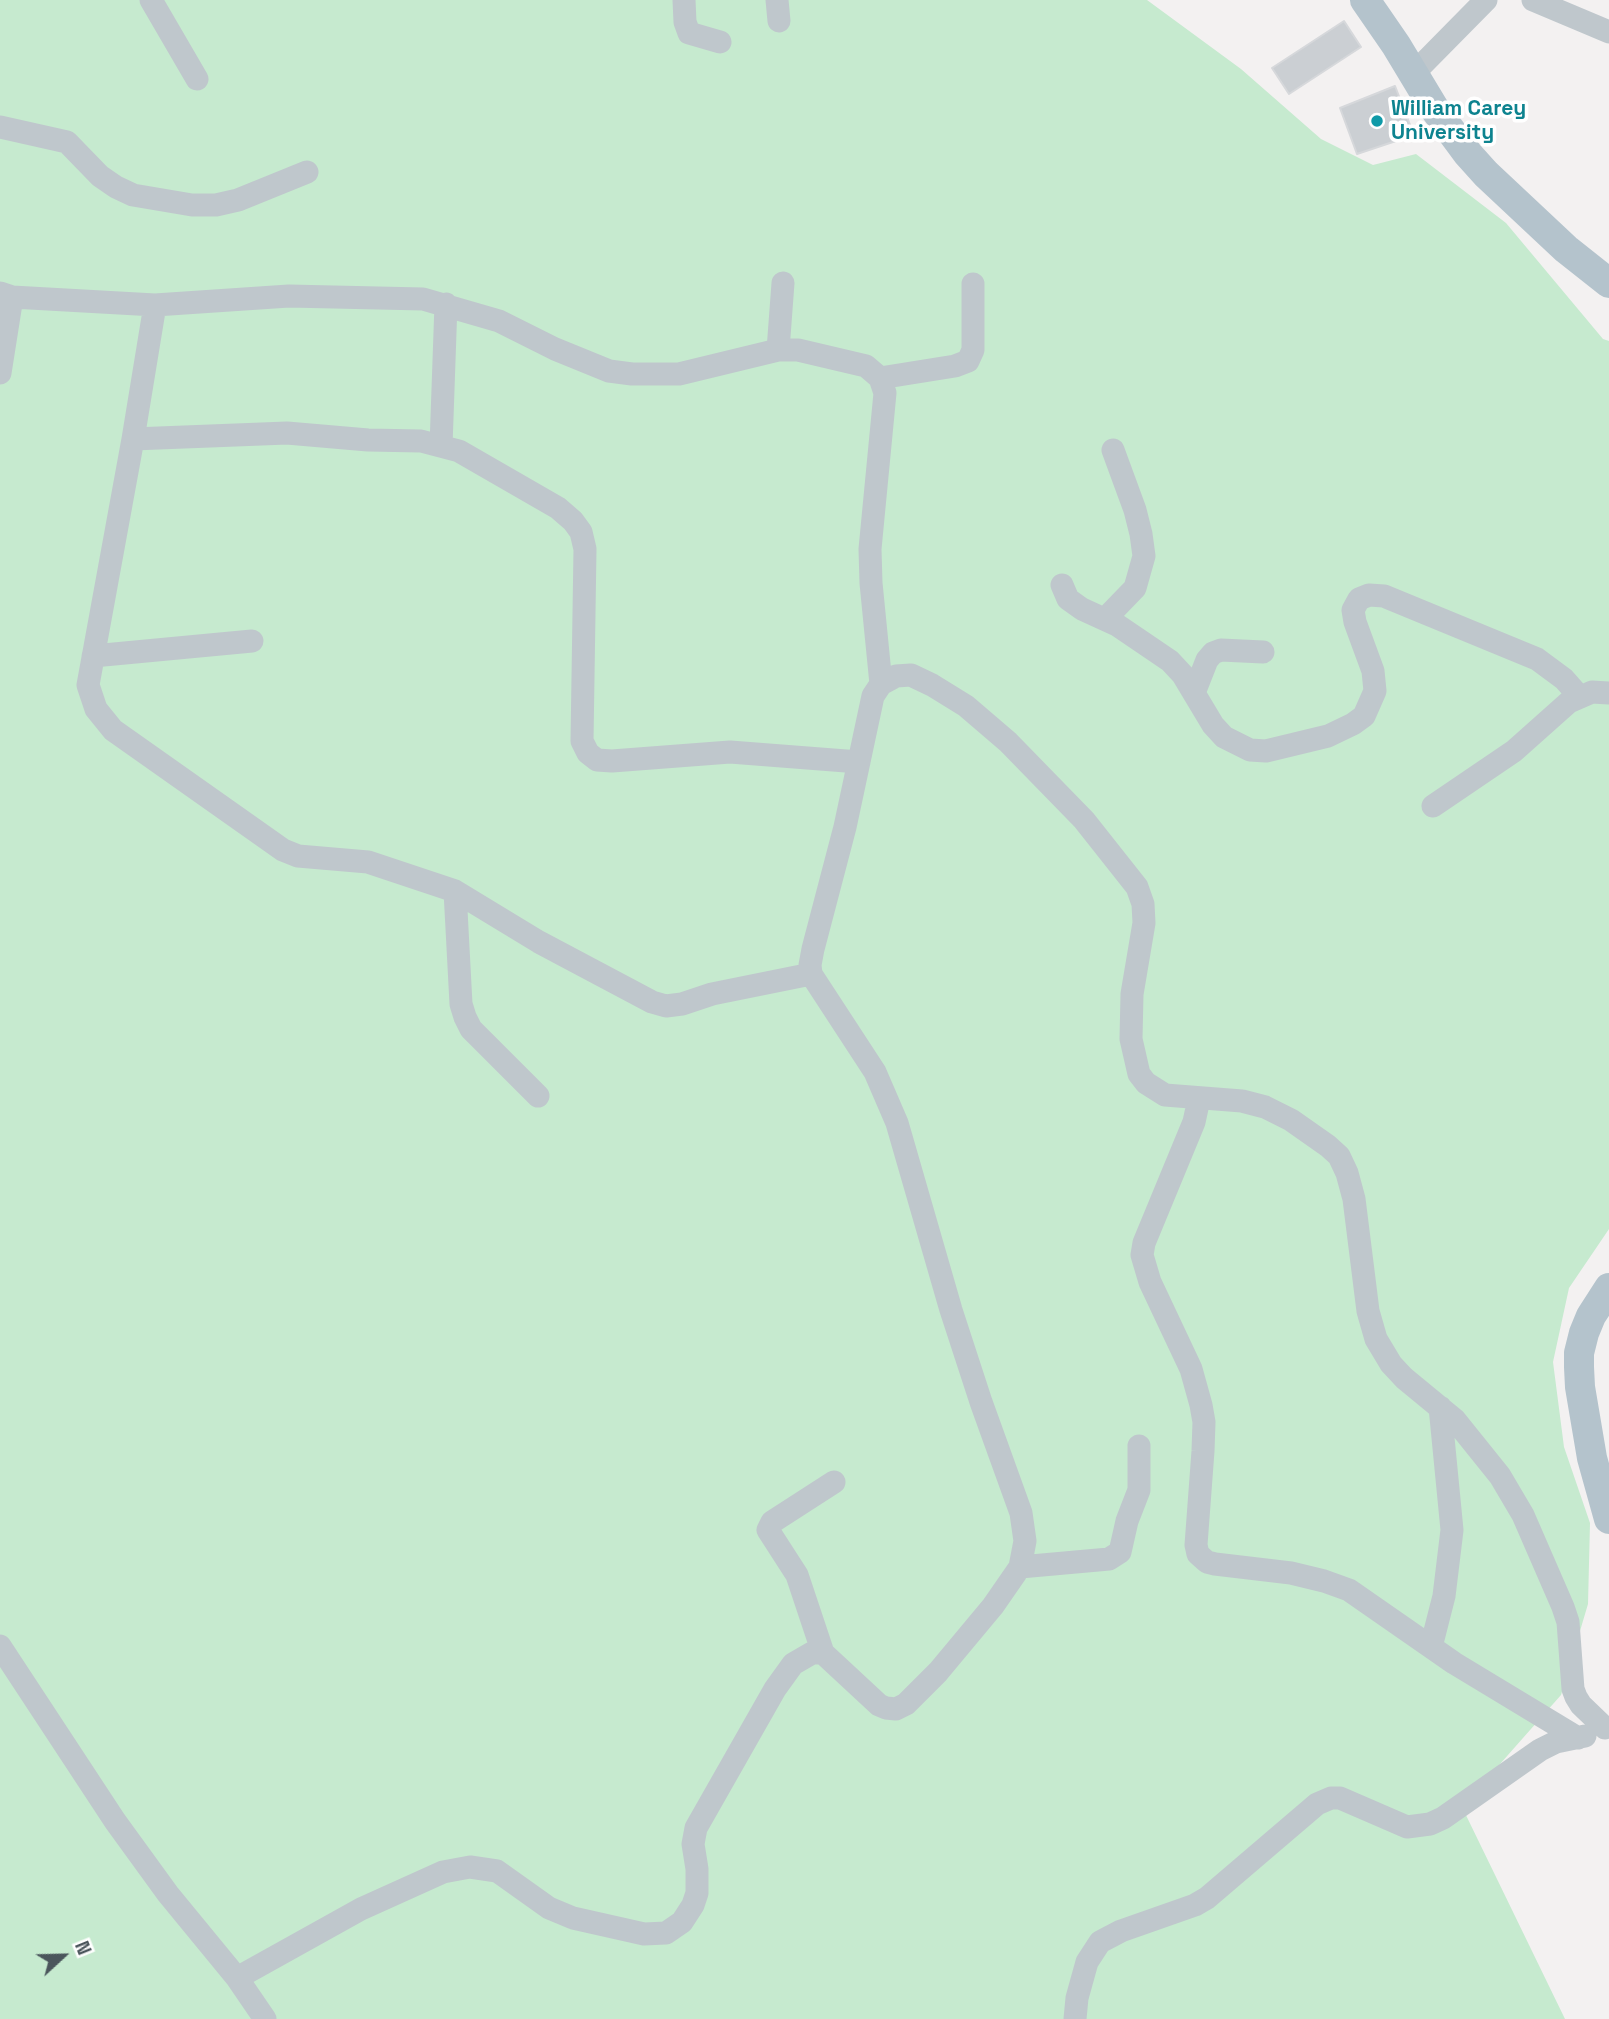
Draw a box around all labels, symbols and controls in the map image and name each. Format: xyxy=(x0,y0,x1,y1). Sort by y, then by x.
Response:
place label: William Carey University xyxy=(1391,96,1526,146)
marker: William Carey University xyxy=(1369,113,1385,129)
north arrow xyxy=(28,1921,98,1991)
text: N xyxy=(69,1937,97,1959)

